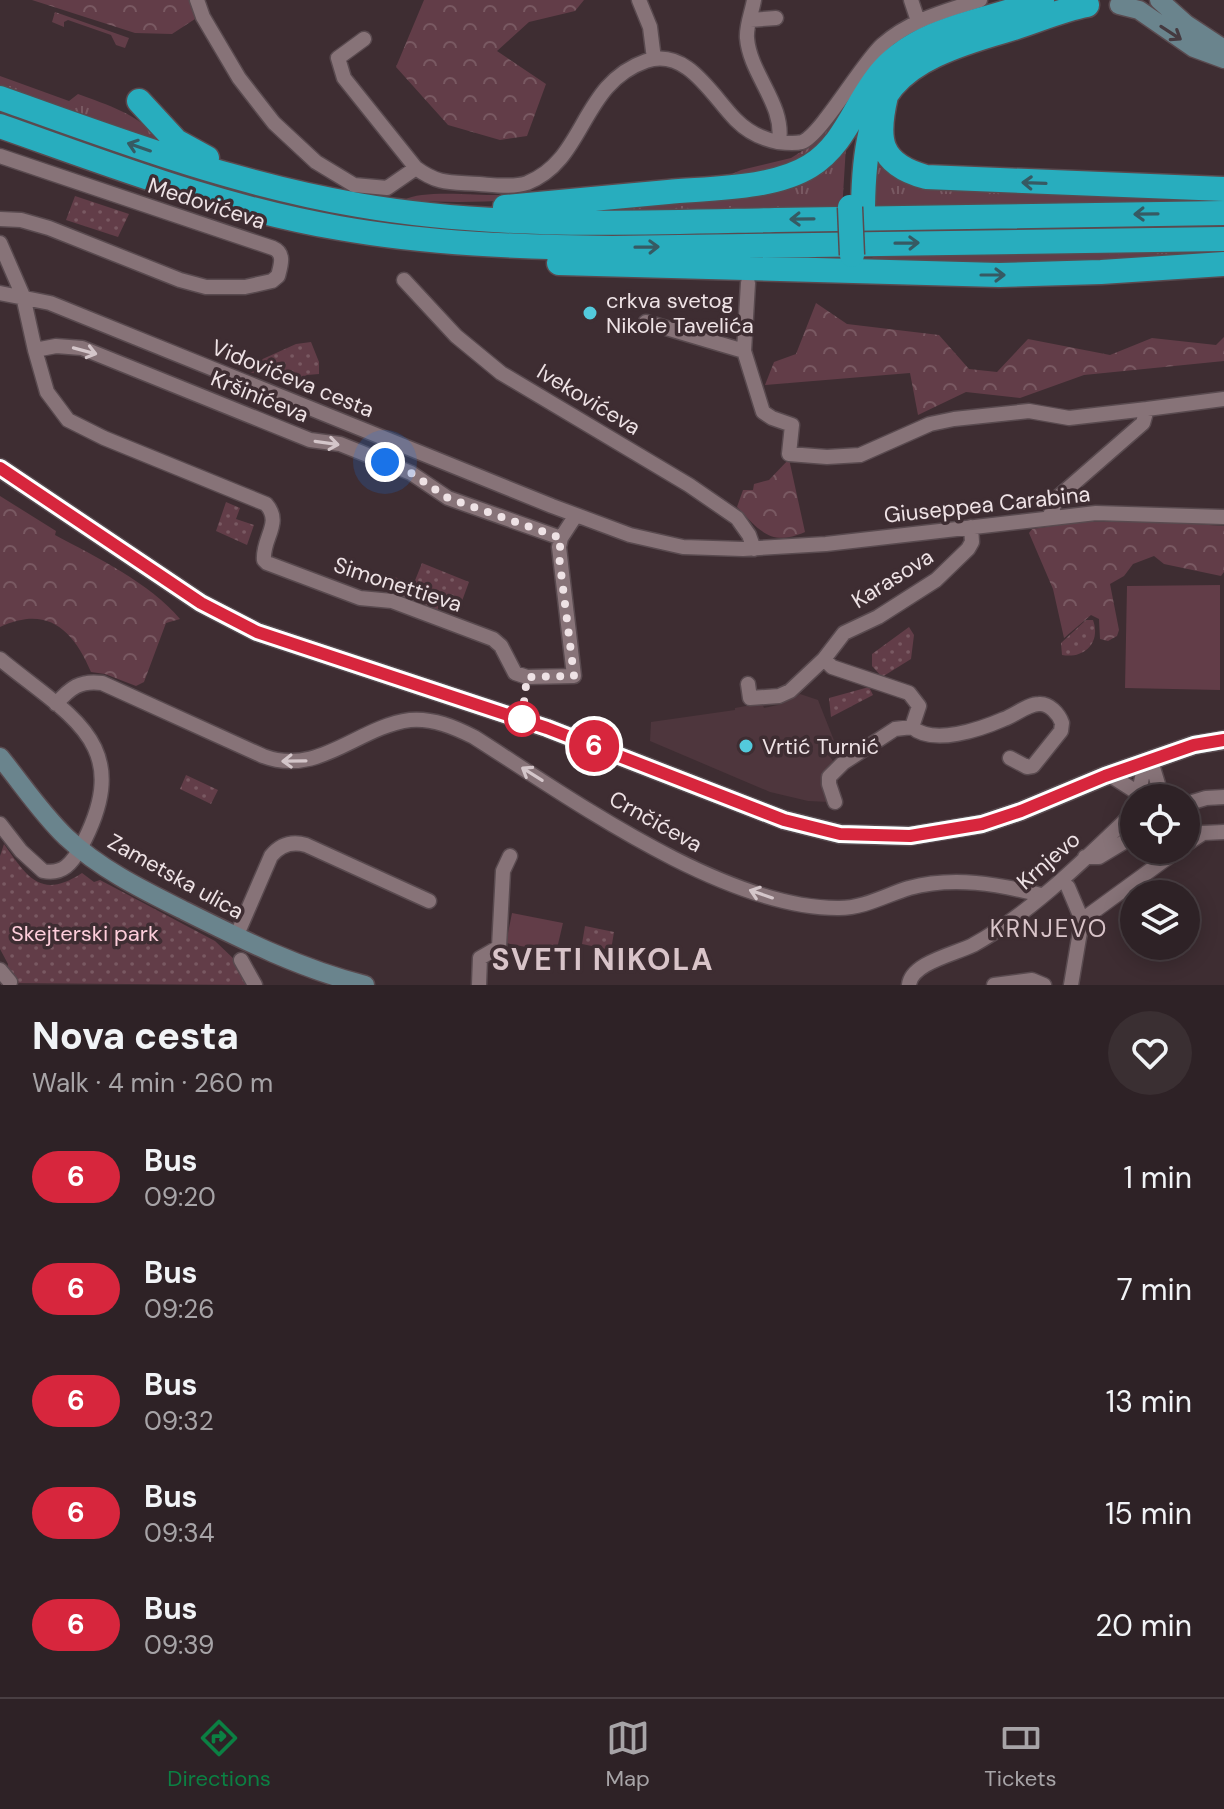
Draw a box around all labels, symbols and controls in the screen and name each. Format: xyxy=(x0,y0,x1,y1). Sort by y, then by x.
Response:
one-way arrow xyxy=(1159,25,1181,41)
one-way arrow xyxy=(127,138,152,153)
street label: Medovićeva xyxy=(144,171,269,236)
one-way arrow xyxy=(1021,175,1048,190)
one-way arrow xyxy=(1133,207,1160,222)
one-way arrow xyxy=(789,212,816,227)
one-way arrow xyxy=(893,236,920,251)
one-way arrow xyxy=(633,239,660,255)
one-way arrow xyxy=(979,267,1006,283)
place label: crkva svetog Nikole Tavelića xyxy=(606,286,754,340)
marker: crkva svetog Nikole Tavelića xyxy=(581,304,599,322)
street label: Vidovićeva cesta xyxy=(207,333,378,424)
one-way arrow xyxy=(71,344,97,359)
street label: Ivekovićeva xyxy=(532,357,646,442)
street label: Kršinićeva xyxy=(207,364,313,429)
one-way arrow xyxy=(314,436,339,451)
your location xyxy=(365,442,405,482)
street label: Giuseppea Carabina xyxy=(882,479,1092,530)
street label: Karasova xyxy=(846,542,939,615)
street label: Simonettieva xyxy=(330,550,466,619)
unlabelled marker xyxy=(505,702,539,736)
line badge: 6 xyxy=(568,720,620,772)
text: 6 xyxy=(585,727,603,764)
place label: Vrtić Turnić xyxy=(762,732,879,761)
marker: Vrtić Turnić xyxy=(737,737,755,755)
one-way arrow xyxy=(281,753,307,768)
one-way arrow xyxy=(521,765,544,781)
street label: Crnčićeva xyxy=(604,784,707,859)
map controls xyxy=(1120,784,1200,960)
button: locate xyxy=(1120,784,1200,864)
street label: Krnjevo xyxy=(1010,825,1086,896)
street label: Zametska ulica xyxy=(103,827,249,926)
button: layers xyxy=(1120,880,1200,960)
one-way arrow xyxy=(749,885,774,900)
district label: KRNJEVO xyxy=(990,913,1108,944)
park label: Skejterski park xyxy=(11,919,159,948)
district label: SVETI NIKOLA xyxy=(492,940,714,979)
text: Nova cesta xyxy=(32,1011,239,1061)
button: heart xyxy=(1108,1011,1192,1095)
text: Walk · 4 min · 260 m xyxy=(32,1066,273,1100)
text: Bus xyxy=(144,1141,198,1180)
text: 6 xyxy=(67,1158,85,1195)
text: 1 min xyxy=(1124,1158,1192,1197)
text: 09:20 xyxy=(144,1180,216,1214)
text: Bus xyxy=(144,1253,198,1292)
text: 6 xyxy=(67,1270,85,1307)
text: 7 min xyxy=(1117,1270,1192,1309)
text: 09:26 xyxy=(144,1292,215,1326)
text: Bus xyxy=(144,1365,198,1404)
text: 6 xyxy=(67,1382,85,1419)
text: 13 min xyxy=(1106,1382,1192,1421)
text: 09:32 xyxy=(144,1404,214,1438)
text: Bus xyxy=(144,1477,198,1516)
text: 6 xyxy=(67,1494,85,1531)
text: 15 min xyxy=(1105,1494,1192,1533)
text: 09:34 xyxy=(144,1516,215,1550)
text: Bus xyxy=(144,1589,198,1628)
text: 6 xyxy=(67,1606,85,1643)
text: 20 min xyxy=(1095,1606,1192,1645)
text: 09:39 xyxy=(144,1628,214,1662)
tab: Directions xyxy=(167,1716,271,1793)
tab: Map xyxy=(605,1716,650,1793)
tab: Tickets xyxy=(984,1716,1057,1793)

